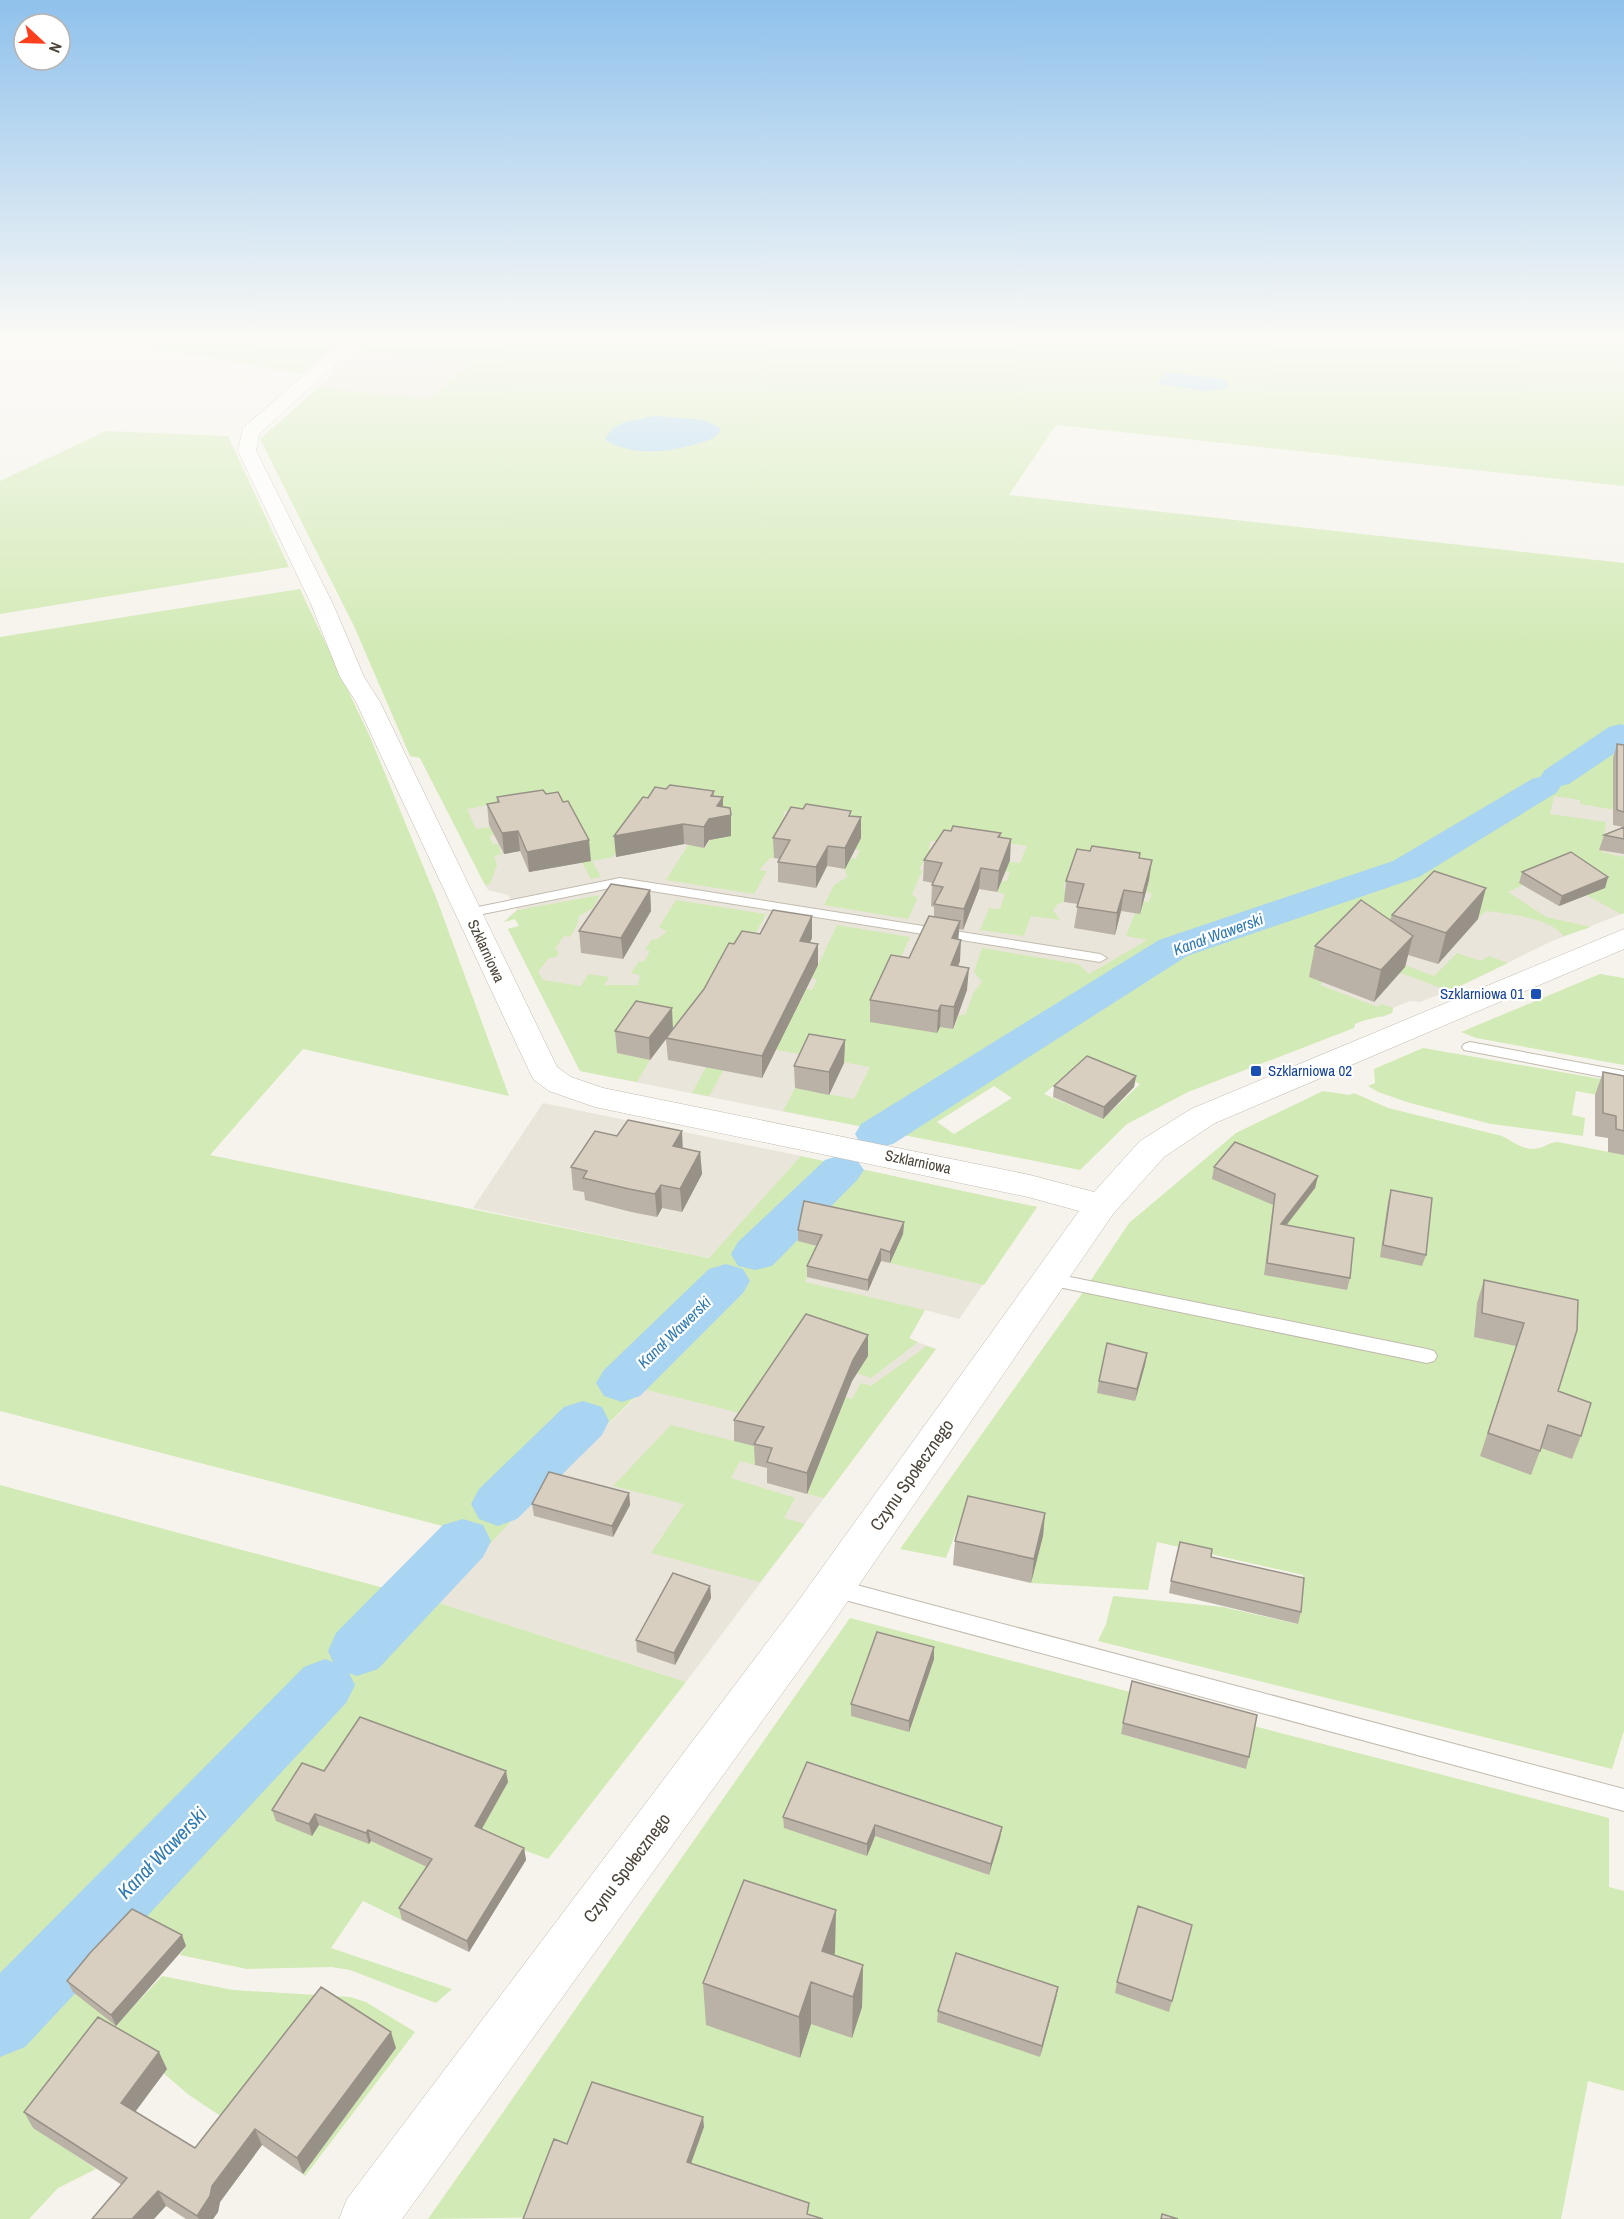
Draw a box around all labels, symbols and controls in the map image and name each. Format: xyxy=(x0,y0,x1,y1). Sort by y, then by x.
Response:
north arrow xyxy=(12,12,72,72)
text: N xyxy=(44,39,68,56)
water label: Kanał Wawerski xyxy=(1170,907,1266,960)
street label: Szklarniowa xyxy=(463,916,510,986)
place label: Szklarniowa 01 xyxy=(1440,983,1524,1004)
marker: Szklarniowa 01 xyxy=(1529,987,1543,1001)
place label: Szklarniowa 02 xyxy=(1268,1060,1352,1081)
marker: Szklarniowa 02 xyxy=(1249,1064,1263,1078)
street label: Szklarniowa xyxy=(883,1144,953,1179)
water label: Kanał Wawerski xyxy=(632,1291,716,1373)
street label: Czynu Społecznego xyxy=(864,1414,959,1536)
water label: Kanał Wawerski xyxy=(111,1800,213,1905)
street label: Czynu Społecznego xyxy=(577,1808,676,1928)

